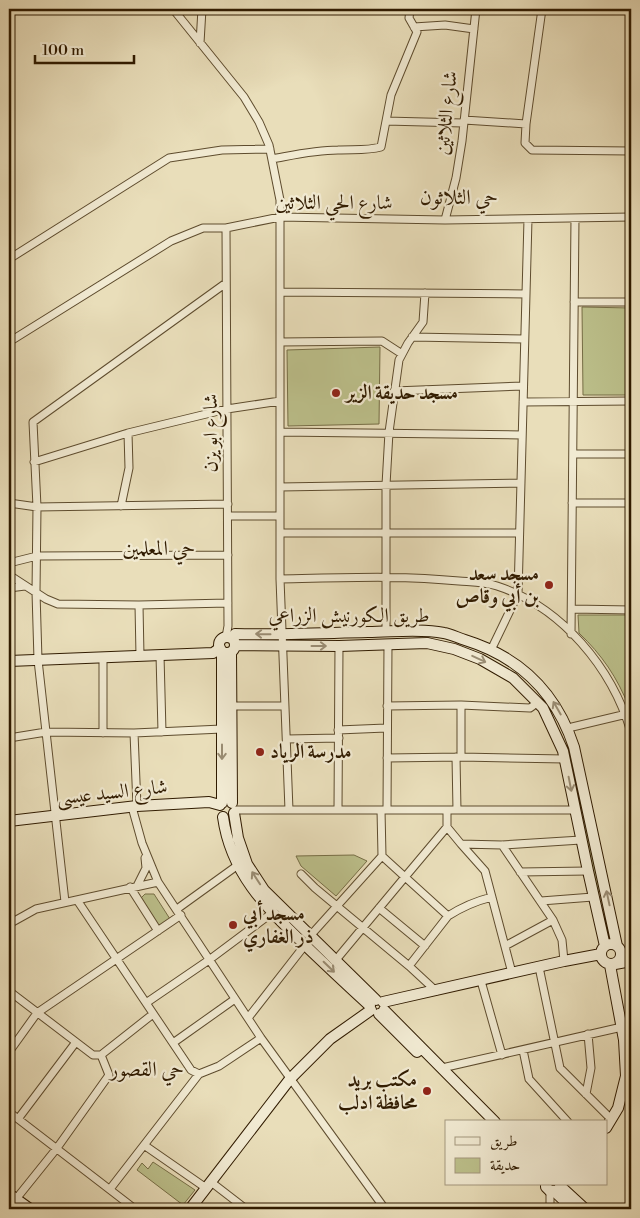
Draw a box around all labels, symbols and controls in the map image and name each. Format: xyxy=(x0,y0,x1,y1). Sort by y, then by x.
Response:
scale bar xyxy=(35,32,134,64)
text: 100 m xyxy=(42,41,84,60)
street label: شارع الثلاثين xyxy=(430,70,468,157)
district label: حي الثلاثون xyxy=(420,185,498,214)
street label: شارع الحي الثلاثين xyxy=(275,191,393,221)
place label: مسجد حديقة الزير xyxy=(344,381,458,406)
marker: مسجد حديقة الزير xyxy=(330,387,342,399)
street label: شارع ابو يزن xyxy=(199,394,228,472)
district label: حي المعلمين xyxy=(123,536,195,565)
place label: مسجد سعد بن أبي وقاص xyxy=(455,562,539,612)
marker: مسجد سعد بن أبي وقاص xyxy=(543,579,555,591)
street label: طريق الكورنيش الزراعي xyxy=(268,604,430,631)
one-way arrow xyxy=(256,629,272,639)
one-way arrow xyxy=(310,641,326,651)
one-way arrow xyxy=(471,654,486,664)
one-way arrow xyxy=(551,701,561,716)
place label: مدرسة الرياد xyxy=(270,740,352,765)
one-way arrow xyxy=(217,744,227,760)
marker: مدرسة الرياد xyxy=(254,746,266,758)
street label: شارع السيد عيسى xyxy=(55,775,169,815)
one-way arrow xyxy=(566,775,575,791)
one-way arrow xyxy=(251,871,261,885)
one-way arrow xyxy=(602,890,612,906)
place label: مسجد أبي ذر الغفاري xyxy=(242,900,314,953)
marker: مسجد أبي ذر الغفاري xyxy=(227,919,239,931)
one-way arrow xyxy=(322,961,335,973)
district label: حي القصور xyxy=(108,1057,184,1086)
place label: مكتب بريد محافظة ادلب xyxy=(338,1068,418,1116)
marker: مكتب بريد محافظة ادلب xyxy=(421,1085,433,1097)
legend xyxy=(445,1120,608,1186)
text: طريق xyxy=(490,1132,517,1151)
text: حديقة xyxy=(490,1156,520,1175)

